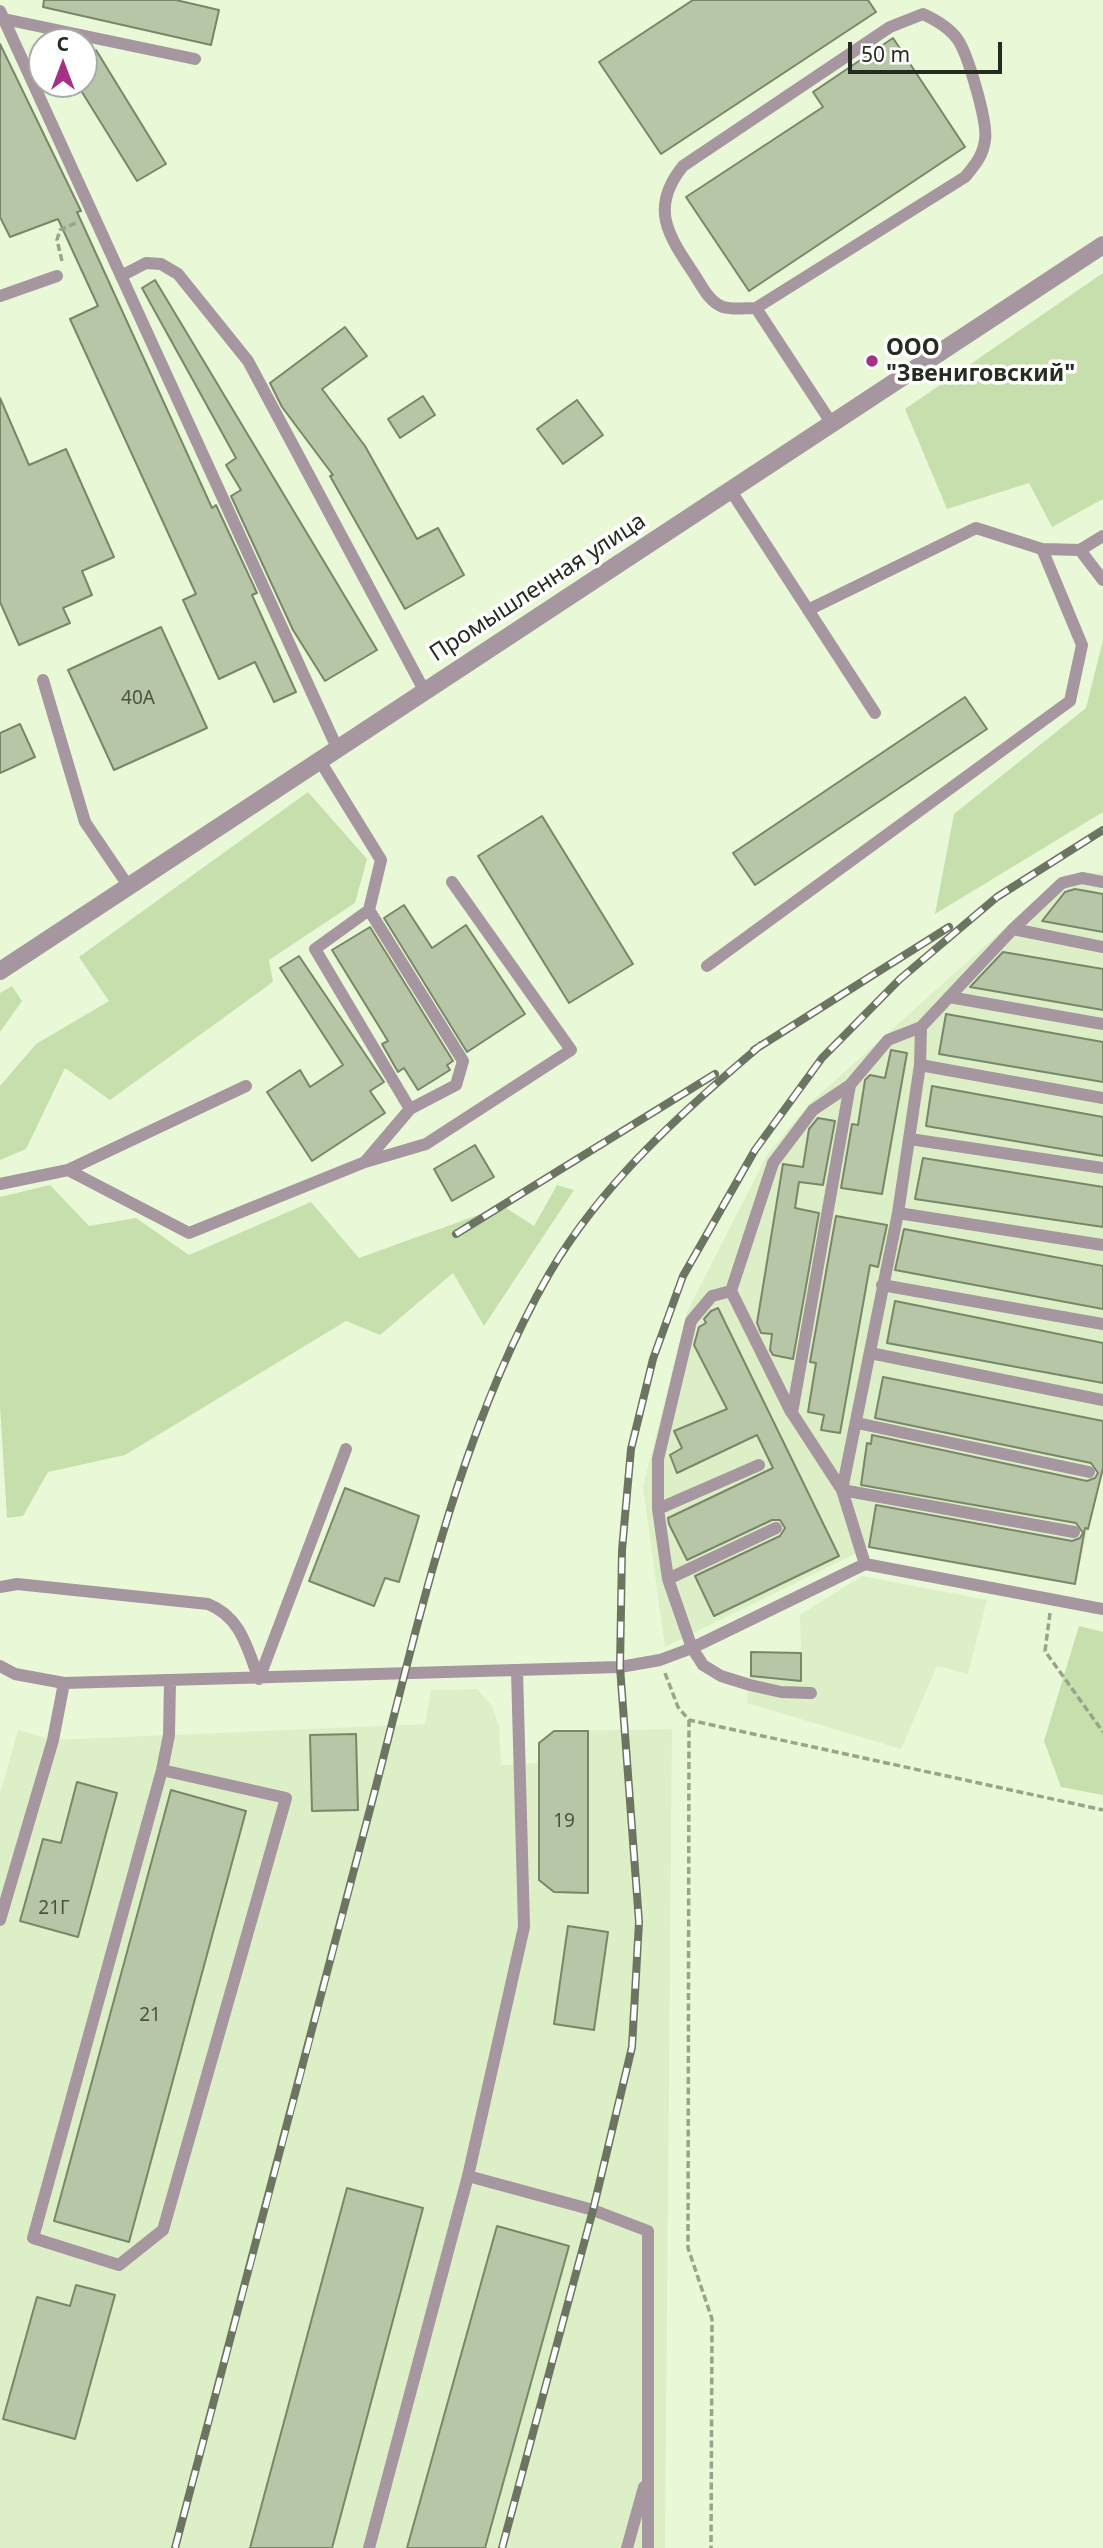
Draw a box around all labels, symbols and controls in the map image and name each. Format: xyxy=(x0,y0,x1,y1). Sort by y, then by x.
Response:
north arrow xyxy=(28,28,98,98)
scale bar xyxy=(851,28,1005,72)
text: С xyxy=(57,31,69,57)
text: 50 m xyxy=(861,40,910,68)
place label: ООО "Звениговский" xyxy=(886,334,1075,388)
marker: ООО "Звениговский" xyxy=(864,353,880,369)
street label: Промышленная улица xyxy=(425,508,651,668)
house number: 40А xyxy=(121,688,155,710)
house number: 19 xyxy=(553,1811,575,1833)
house number: 21Г xyxy=(38,1898,70,1920)
house number: 21 xyxy=(139,2005,161,2027)

